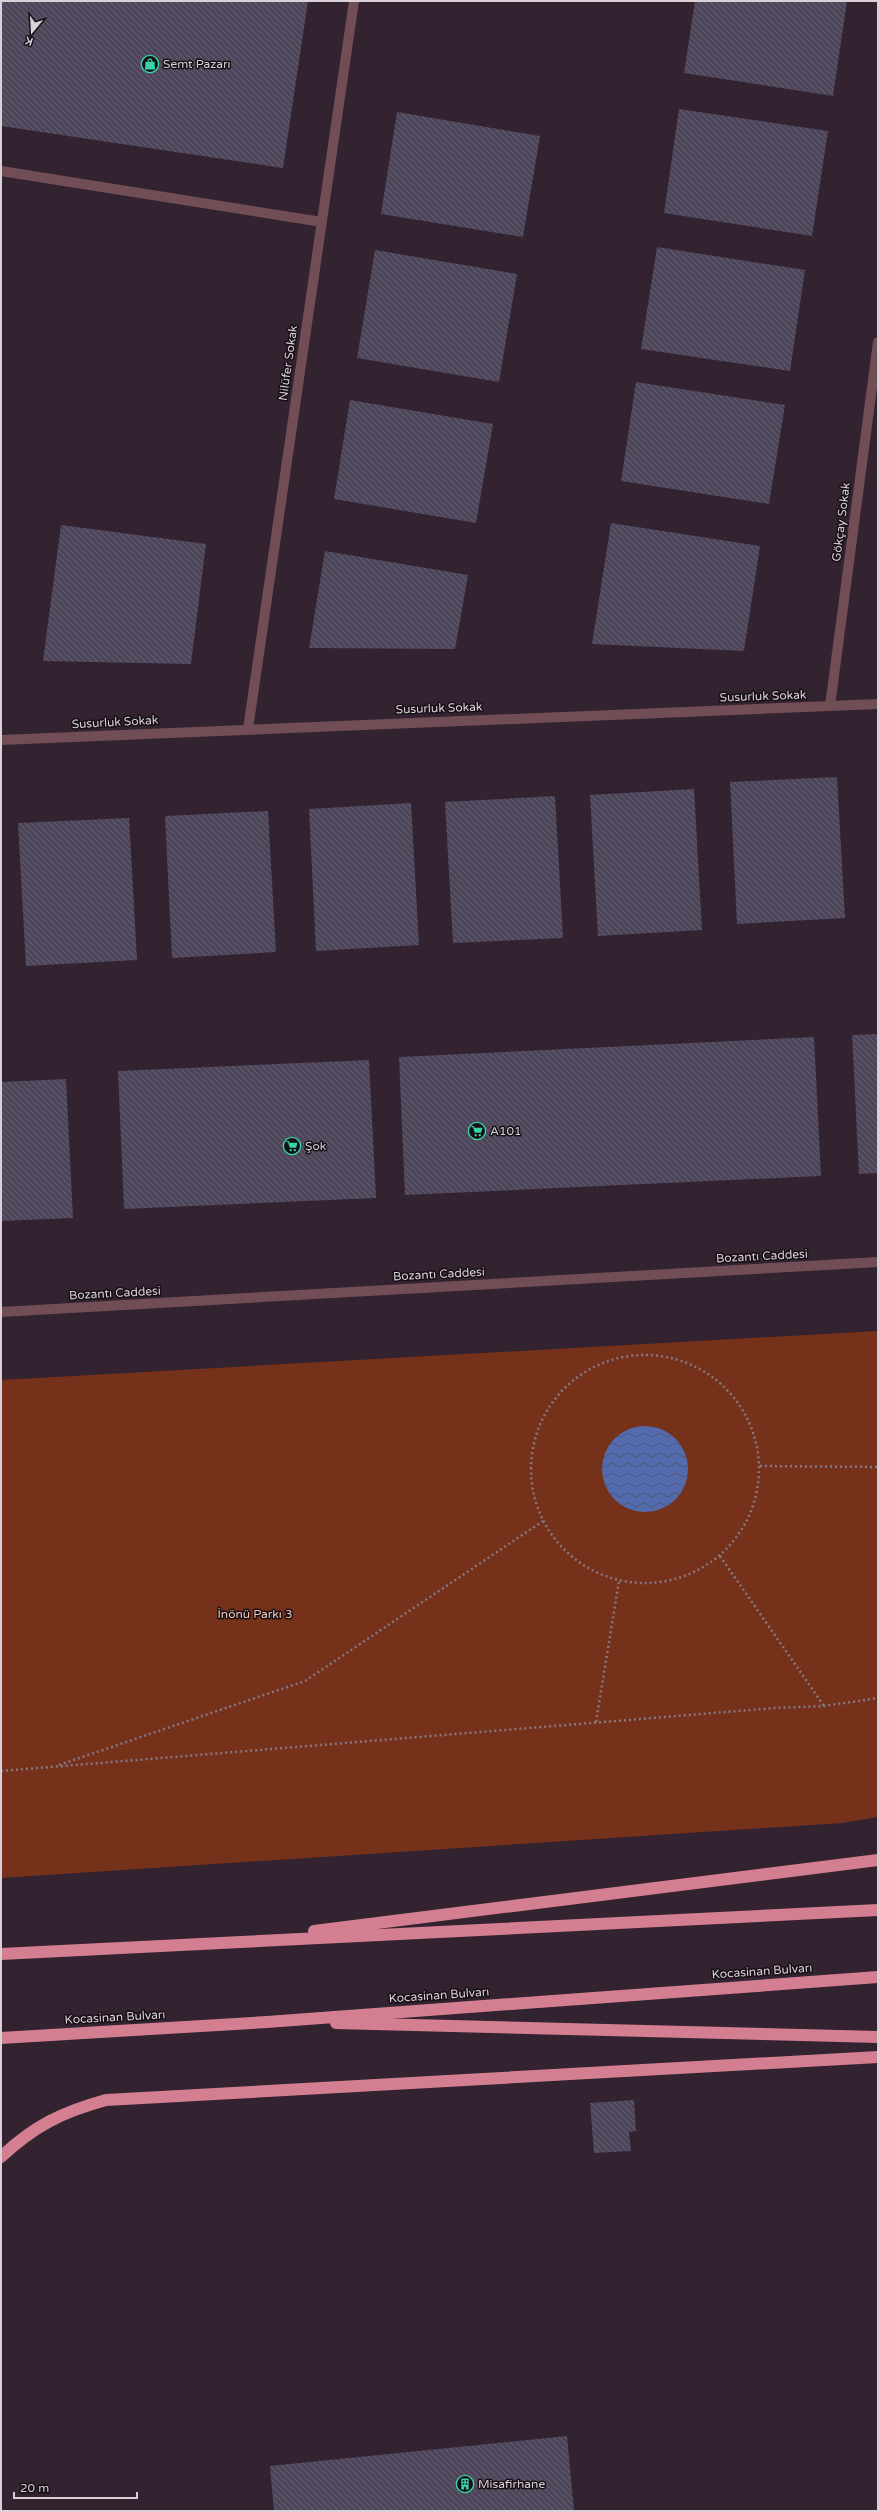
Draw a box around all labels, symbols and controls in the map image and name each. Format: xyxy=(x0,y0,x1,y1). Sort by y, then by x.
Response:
north arrow xyxy=(12,12,52,52)
text: K xyxy=(23,34,35,48)
shop icon: Semt Pazarı xyxy=(140,54,160,74)
place label: Semt Pazarı xyxy=(163,57,231,71)
street label: Nilüfer Sokak xyxy=(276,324,300,402)
street label: Gökçay Sokak xyxy=(829,481,853,562)
street label: Susurluk Sokak xyxy=(719,687,807,705)
street label: Susurluk Sokak xyxy=(395,699,483,717)
street label: Susurluk Sokak xyxy=(71,713,159,731)
supermarket icon: A101 xyxy=(467,1121,487,1141)
place label: A101 xyxy=(490,1124,522,1138)
supermarket icon: Şok xyxy=(282,1136,302,1156)
place label: Şok xyxy=(305,1139,327,1153)
street label: Bozantı Caddesi xyxy=(716,1247,808,1265)
street label: Bozantı Caddesi xyxy=(393,1265,485,1283)
street label: Bozantı Caddesi xyxy=(69,1284,161,1302)
park label: İnönü Parkı 3 xyxy=(218,1607,292,1621)
street label: Kocasinan Bulvarı xyxy=(711,1960,813,1982)
street label: Kocasinan Bulvarı xyxy=(388,1984,490,2006)
street label: Kocasinan Bulvarı xyxy=(64,2007,166,2027)
scale bar xyxy=(14,2474,137,2500)
building icon: Misafirhane xyxy=(455,2474,475,2494)
place label: Misafirhane xyxy=(478,2477,545,2491)
text: 20 m xyxy=(20,2481,49,2495)

